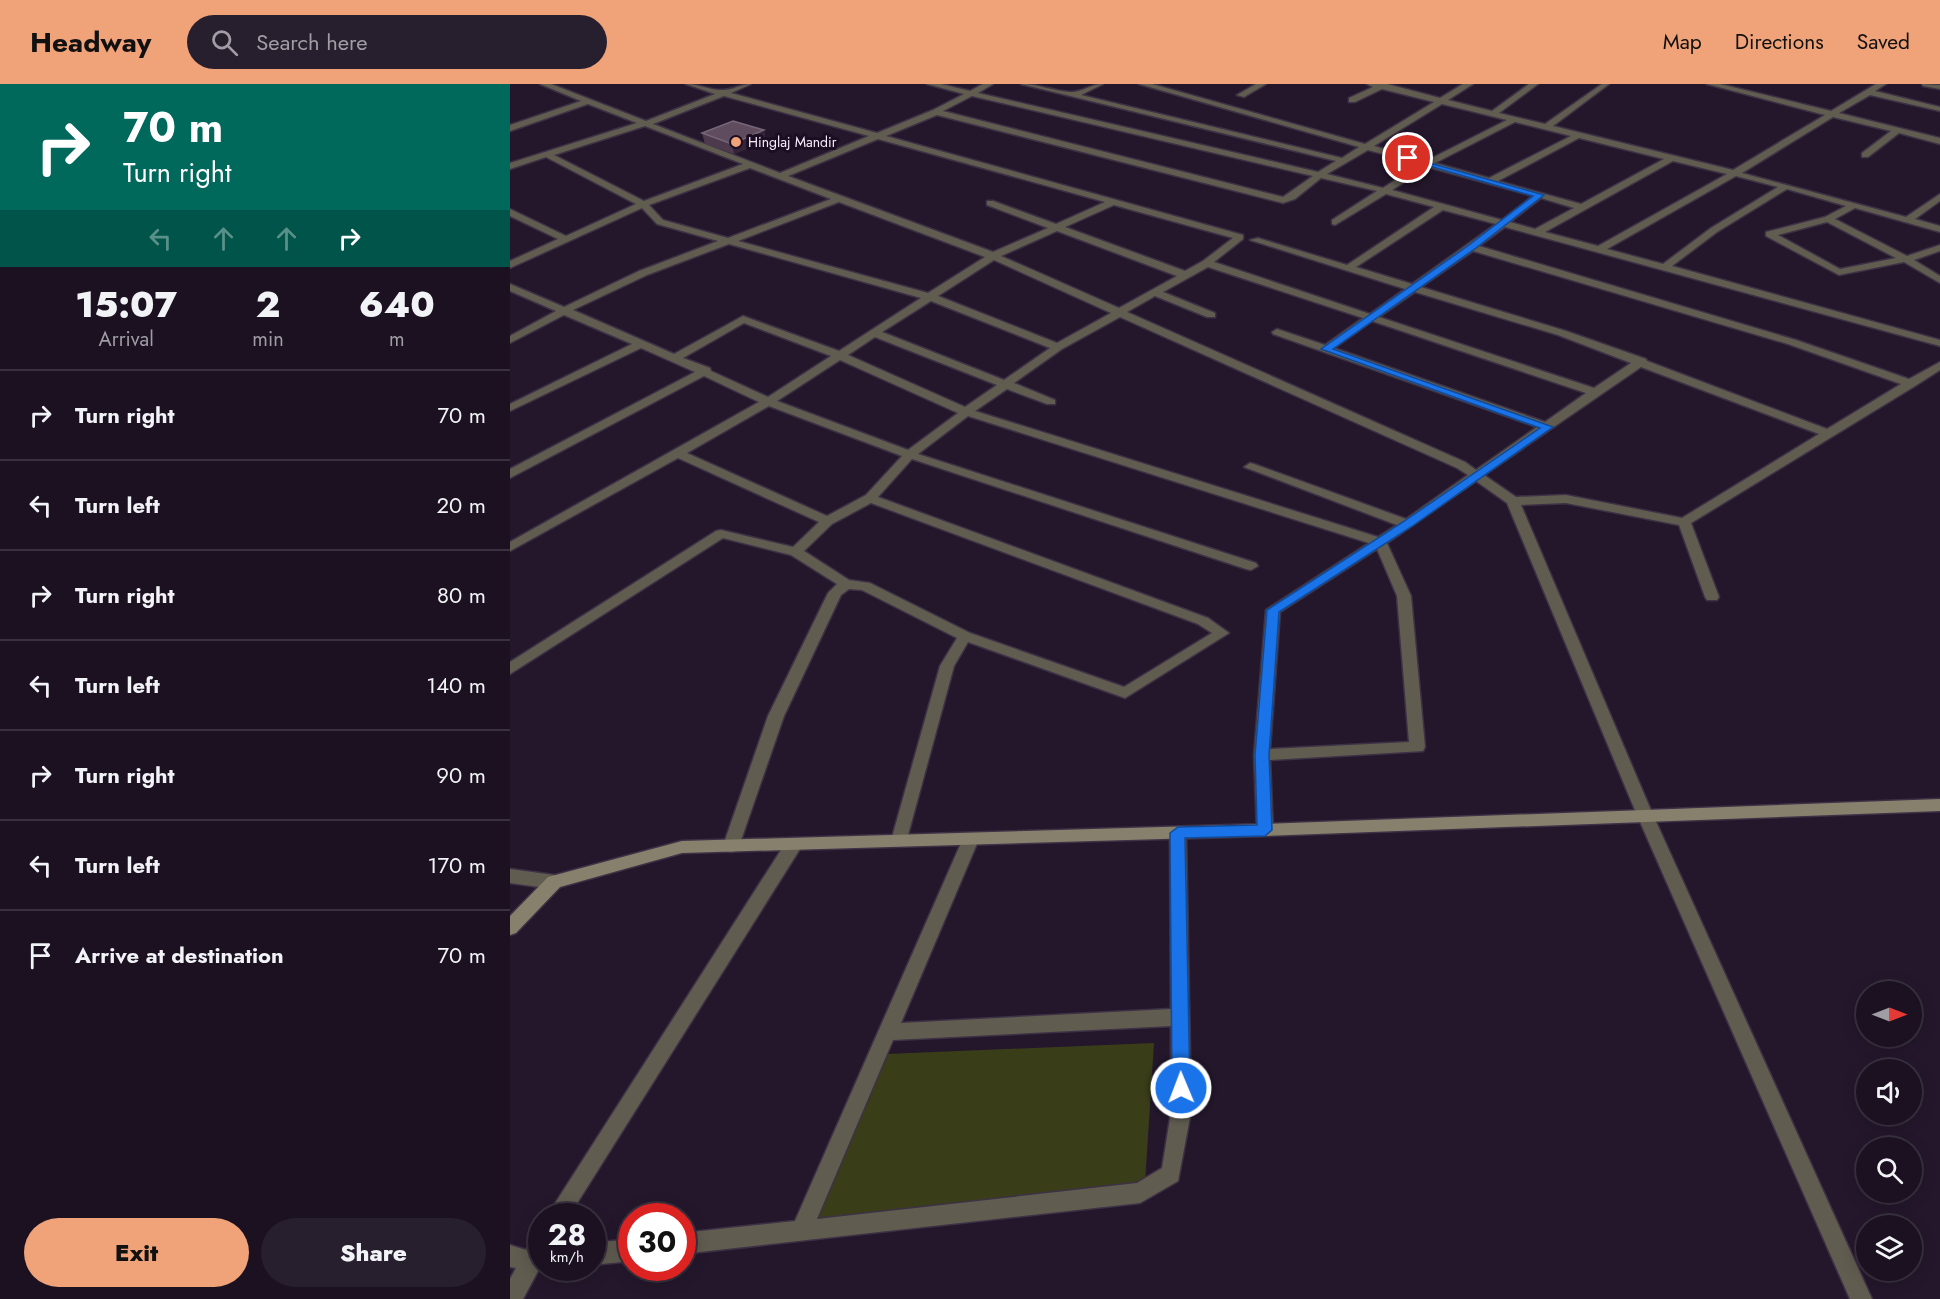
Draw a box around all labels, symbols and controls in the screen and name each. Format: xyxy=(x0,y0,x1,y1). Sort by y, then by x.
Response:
search box xyxy=(187,15,607,69)
text: Headway xyxy=(30,22,151,63)
icon: search xyxy=(208,26,241,59)
text: Search here xyxy=(256,26,368,58)
text: Map xyxy=(1663,27,1702,57)
text: Directions xyxy=(1735,27,1824,57)
text: Saved xyxy=(1857,27,1910,57)
text: 70 m xyxy=(123,97,223,158)
icon: right xyxy=(24,108,102,186)
place label: Hinglaj Mandir xyxy=(748,132,837,152)
pin xyxy=(1382,132,1433,183)
marker: Hinglaj Mandir xyxy=(729,135,743,149)
icon: arrive xyxy=(1391,141,1424,174)
text: Turn right xyxy=(123,153,231,192)
icon: left xyxy=(144,222,177,255)
icon: ahead xyxy=(207,222,240,255)
icon: ahead xyxy=(270,222,303,255)
icon: right xyxy=(333,222,366,255)
text: 15:07 xyxy=(75,278,177,330)
text: 2 xyxy=(256,278,280,330)
text: 640 xyxy=(359,278,435,330)
text: Arrival xyxy=(99,325,154,354)
text: min xyxy=(252,325,284,354)
text: m xyxy=(389,325,405,354)
icon: right xyxy=(24,399,57,432)
text: Turn right xyxy=(75,399,175,431)
text: 70 m xyxy=(437,399,486,431)
icon: left xyxy=(24,489,57,522)
text: Turn left xyxy=(75,489,160,521)
text: 20 m xyxy=(437,489,486,521)
icon: right xyxy=(24,579,57,612)
text: Turn right xyxy=(75,579,175,611)
text: 80 m xyxy=(437,579,486,611)
icon: left xyxy=(24,669,57,702)
text: Turn left xyxy=(75,669,160,701)
text: 140 m xyxy=(426,669,486,701)
icon: right xyxy=(24,759,57,792)
text: Turn right xyxy=(75,759,175,791)
text: 90 m xyxy=(436,759,486,791)
icon: left xyxy=(24,849,57,882)
text: Turn left xyxy=(75,849,160,881)
text: 170 m xyxy=(428,849,486,881)
icon: arrive xyxy=(24,939,57,972)
text: Arrive at destination xyxy=(75,939,284,971)
text: 70 m xyxy=(437,939,486,971)
north arrow xyxy=(1856,981,1922,1047)
map controls xyxy=(1856,981,1922,1281)
position arrow xyxy=(1149,1056,1213,1120)
button: sound xyxy=(1856,1059,1922,1125)
button: search xyxy=(1856,1137,1922,1203)
speed limit sign: 30 xyxy=(618,1203,696,1281)
text: 28 xyxy=(548,1213,586,1256)
button: layers xyxy=(1856,1215,1922,1281)
button: Exit xyxy=(24,1218,249,1287)
button: Share xyxy=(261,1218,486,1287)
text: km/h xyxy=(550,1246,584,1268)

